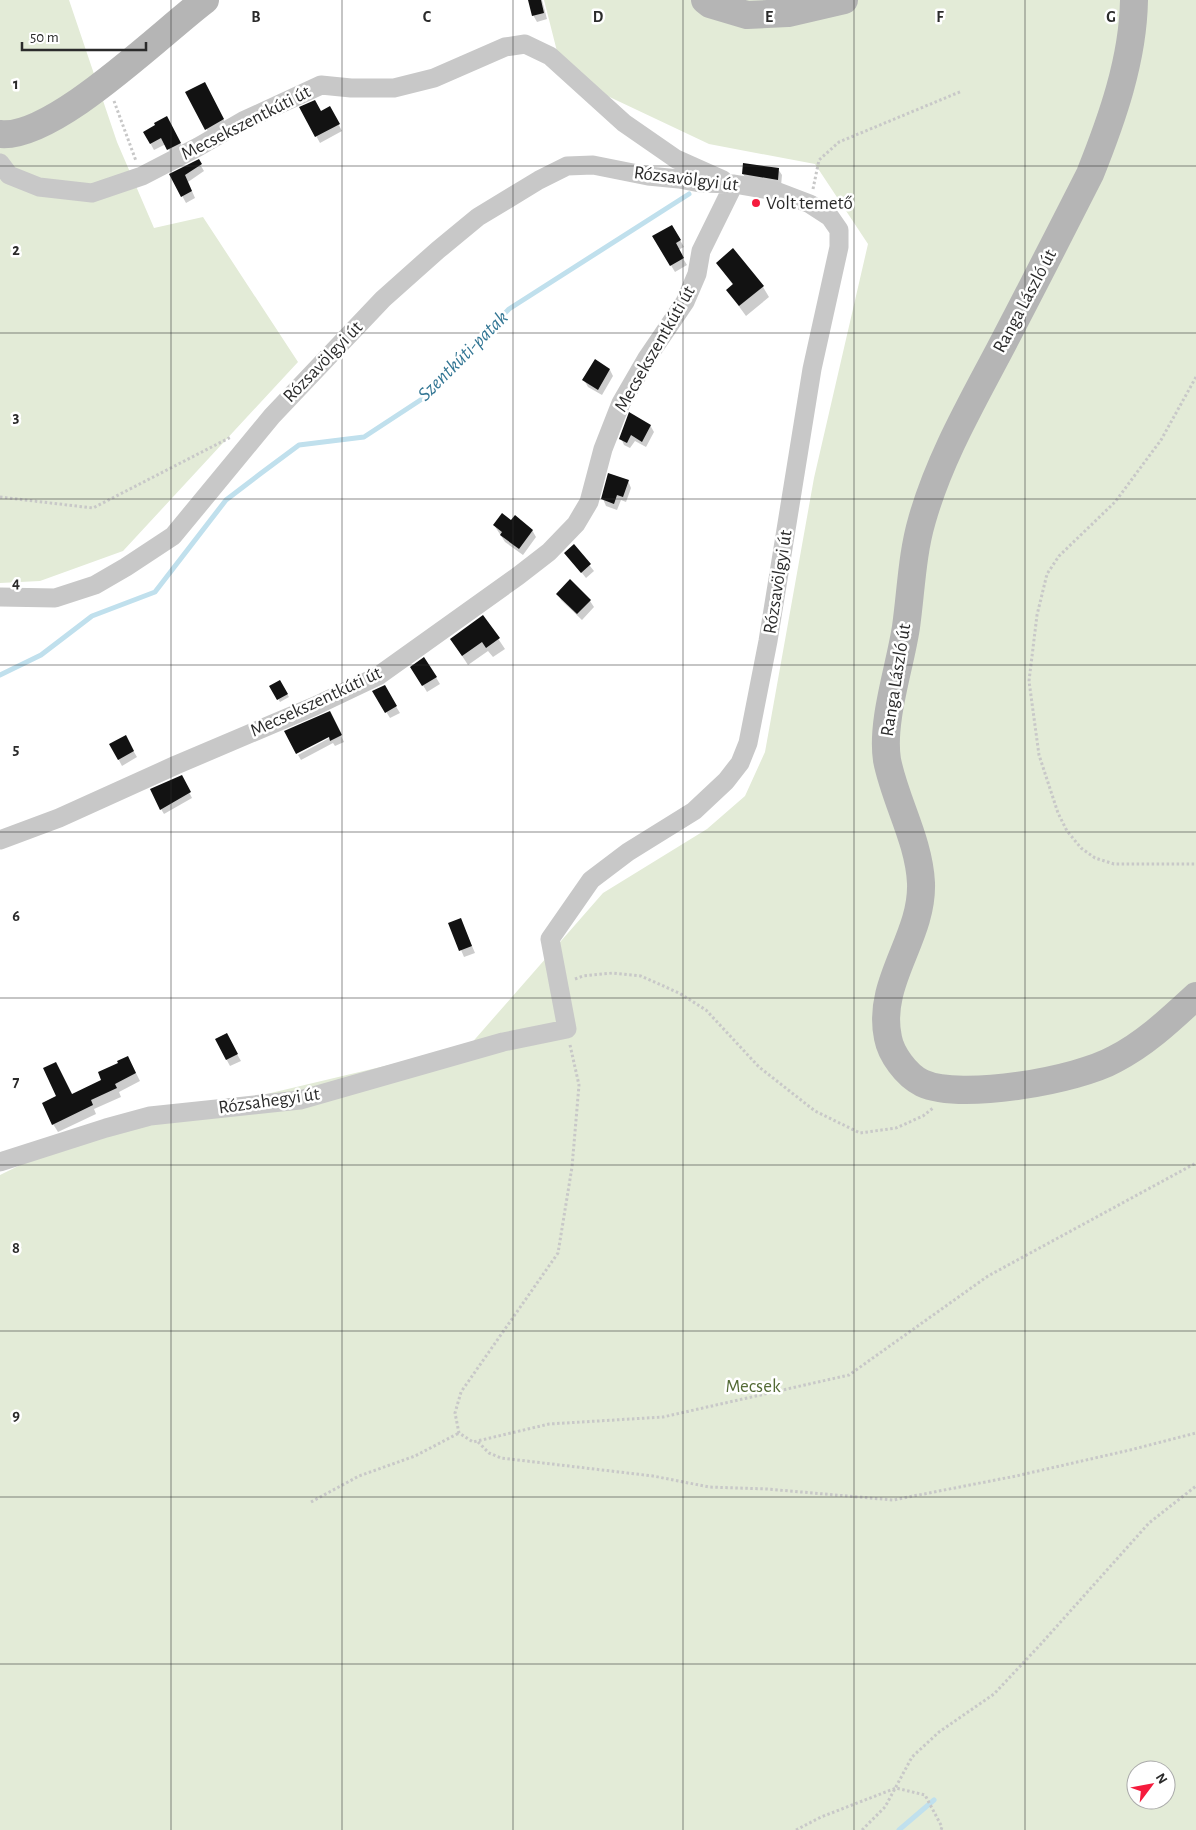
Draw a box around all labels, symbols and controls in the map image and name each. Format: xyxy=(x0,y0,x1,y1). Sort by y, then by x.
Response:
text: B xyxy=(251,9,261,25)
text: C xyxy=(423,9,432,25)
text: D xyxy=(593,9,604,25)
text: E xyxy=(765,9,773,25)
text: F xyxy=(936,9,944,25)
text: G xyxy=(1106,9,1116,25)
scale bar xyxy=(22,20,146,52)
text: 50 m xyxy=(30,30,59,45)
text: 1 xyxy=(13,76,19,92)
street label: Mecsekszentkúti út xyxy=(178,82,314,164)
street label: Rózsavölgyi út xyxy=(633,163,739,195)
place label: Volt temető xyxy=(766,194,853,213)
marker: Volt temető xyxy=(750,197,762,209)
text: 2 xyxy=(12,242,20,258)
street label: Ranga László út xyxy=(990,246,1060,356)
street label: Mecsekszentkúti út xyxy=(611,283,699,415)
water label: Szentkúti-patak xyxy=(414,307,512,405)
street label: Rózsavölgyi út xyxy=(280,318,366,406)
text: 3 xyxy=(13,409,20,425)
street label: Rózsavölgyi út xyxy=(760,529,796,635)
text: 4 xyxy=(12,575,20,591)
street label: Ranga László út xyxy=(878,622,914,738)
street label: Mecsekszentkúti út xyxy=(248,663,384,741)
text: 5 xyxy=(13,741,20,757)
text: 6 xyxy=(12,908,20,924)
text: 7 xyxy=(13,1074,20,1090)
street label: Rózsahegyi út xyxy=(217,1085,321,1117)
text: 8 xyxy=(12,1240,20,1256)
park label: Mecsek xyxy=(725,1377,781,1396)
text: 9 xyxy=(12,1407,20,1423)
north arrow xyxy=(1126,1760,1176,1810)
text: N xyxy=(1153,1771,1170,1786)

